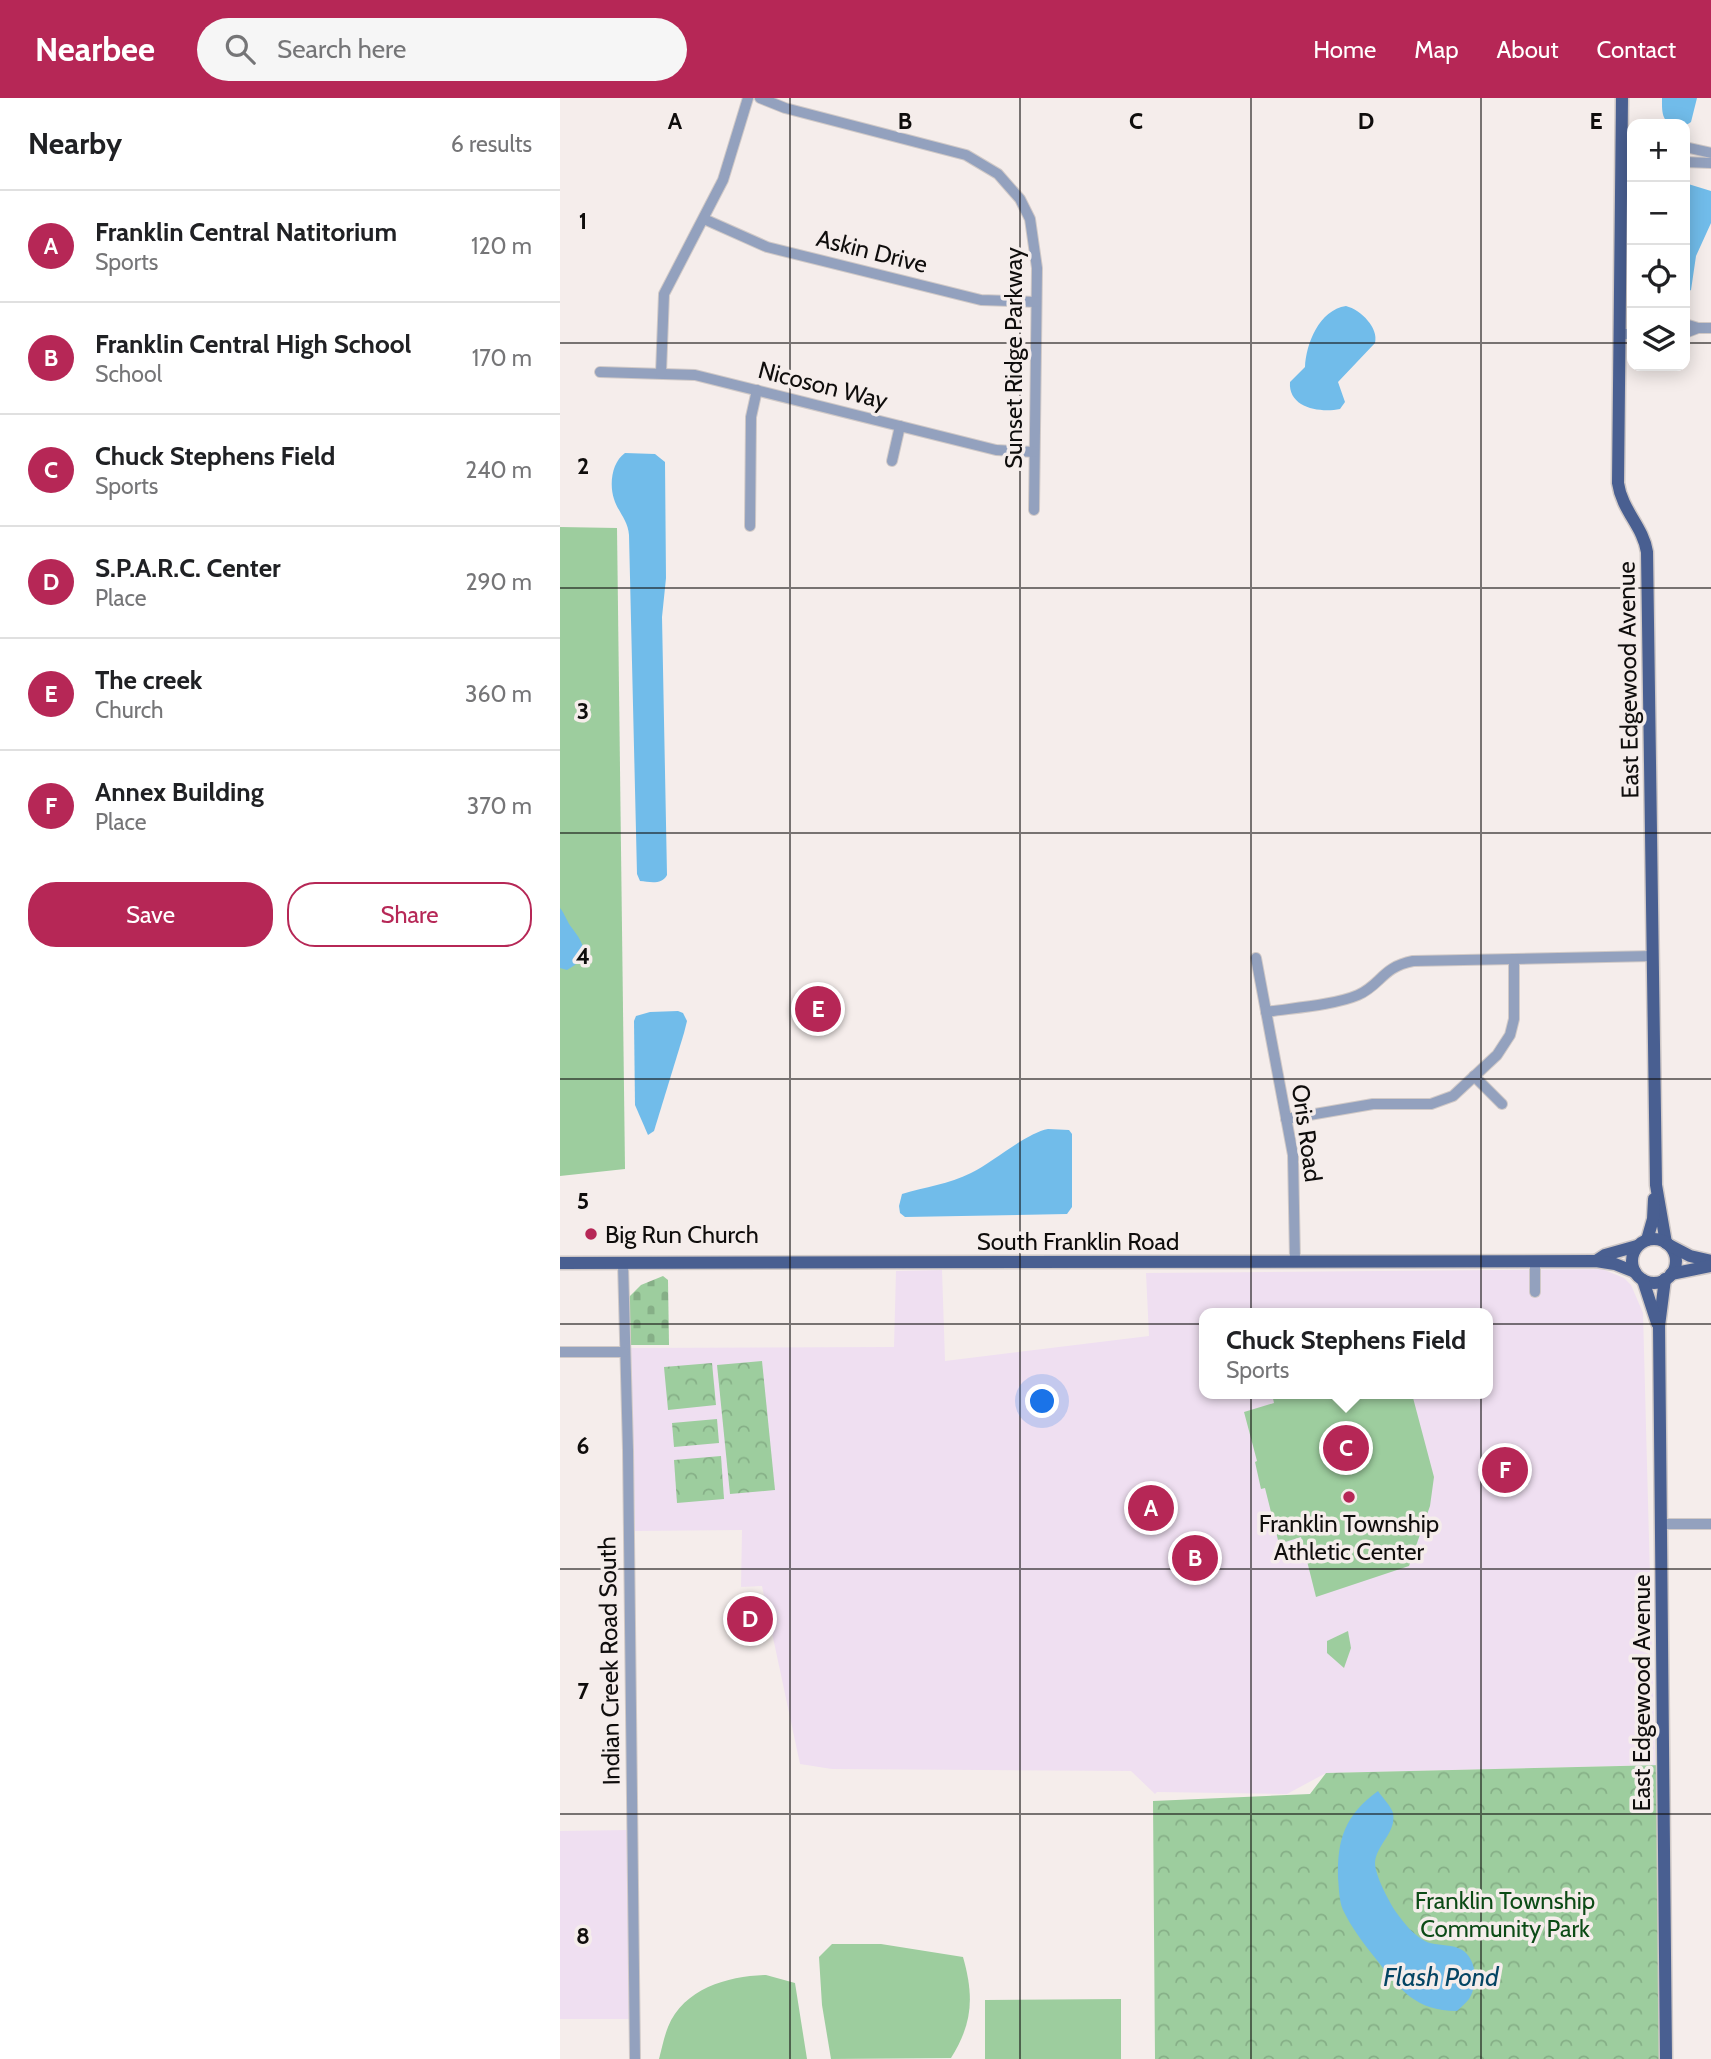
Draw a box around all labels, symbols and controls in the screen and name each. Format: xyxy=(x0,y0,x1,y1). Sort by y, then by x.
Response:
search box xyxy=(197,18,687,81)
text: Nearbee xyxy=(35,29,155,69)
icon: search xyxy=(221,30,259,68)
text: Search here xyxy=(277,33,406,65)
text: Home xyxy=(1313,35,1376,64)
text: Map xyxy=(1414,35,1459,64)
text: About xyxy=(1497,35,1559,64)
text: Contact xyxy=(1597,35,1676,64)
text: A xyxy=(668,107,683,135)
text: B xyxy=(898,107,912,135)
text: C xyxy=(1129,107,1143,135)
text: D xyxy=(1358,107,1374,135)
text: E xyxy=(1589,107,1603,135)
map controls xyxy=(1627,119,1690,371)
button: + xyxy=(1627,119,1690,182)
text: Nearby xyxy=(28,125,122,162)
text: 6 results xyxy=(451,130,532,158)
button: − xyxy=(1627,182,1690,245)
text: 1 xyxy=(579,207,587,235)
text: Franklin Central Natitorium xyxy=(95,216,397,248)
street label: Askin Drive xyxy=(814,223,930,279)
text: A xyxy=(44,232,58,260)
text: 120 m xyxy=(471,232,532,260)
button: locate xyxy=(1627,245,1690,308)
street label: Sunset Ridge Parkway xyxy=(999,247,1028,469)
text: Sports xyxy=(95,248,158,276)
button: layers xyxy=(1627,308,1690,371)
text: Franklin Central High School xyxy=(95,328,411,360)
text: B xyxy=(44,344,58,372)
text: 170 m xyxy=(472,344,532,372)
street label: Nicoson Way xyxy=(755,355,891,415)
text: School xyxy=(95,360,162,388)
text: Chuck Stephens Field xyxy=(95,440,335,472)
text: 2 xyxy=(577,452,589,480)
text: C xyxy=(44,456,58,484)
text: 240 m xyxy=(465,456,532,484)
text: Sports xyxy=(95,472,158,500)
text: S.P.A.R.C. Center xyxy=(95,552,281,584)
street label: East Edgewood Avenue xyxy=(1611,561,1645,799)
text: D xyxy=(43,568,59,596)
text: 290 m xyxy=(465,568,532,596)
text: Place xyxy=(95,584,147,612)
text: The creek xyxy=(95,664,202,696)
text: E xyxy=(44,680,58,708)
text: 360 m xyxy=(465,680,532,708)
text: Church xyxy=(95,696,164,724)
text: 3 xyxy=(577,697,589,725)
text: Annex Building xyxy=(95,776,264,808)
text: F xyxy=(45,792,57,820)
text: 370 m xyxy=(467,792,532,820)
text: Place xyxy=(95,808,147,836)
button: Save xyxy=(28,882,273,947)
button: Share xyxy=(287,882,532,947)
text: 4 xyxy=(576,942,590,970)
pin: E xyxy=(795,983,841,1035)
street label: Oris Road xyxy=(1286,1082,1328,1184)
text: 5 xyxy=(577,1187,589,1215)
place label: Big Run Church xyxy=(605,1220,759,1249)
marker: Big Run Church xyxy=(583,1226,599,1242)
street label: South Franklin Road xyxy=(977,1227,1179,1256)
popup xyxy=(1199,1308,1493,1399)
text: Chuck Stephens Field xyxy=(1226,1324,1466,1356)
text: Sports xyxy=(1226,1356,1289,1384)
your location xyxy=(1025,1384,1059,1418)
pin: C xyxy=(1323,1422,1369,1474)
text: 6 xyxy=(577,1432,589,1460)
pin: F xyxy=(1482,1444,1528,1496)
pin: A xyxy=(1128,1482,1174,1534)
marker: Franklin Township Athletic Center xyxy=(1341,1489,1357,1505)
place label: Franklin Township Athletic Center xyxy=(1259,1509,1439,1566)
pin: B xyxy=(1172,1532,1218,1584)
street label: Indian Creek Road South xyxy=(592,1536,626,1786)
street label: East Edgewood Avenue xyxy=(1627,1574,1656,1812)
pin: D xyxy=(727,1593,773,1645)
text: 7 xyxy=(577,1677,589,1705)
park label: Franklin Township Community Park xyxy=(1415,1886,1595,1943)
text: 8 xyxy=(576,1922,590,1950)
water label: Flash Pond xyxy=(1383,1961,1500,1993)

